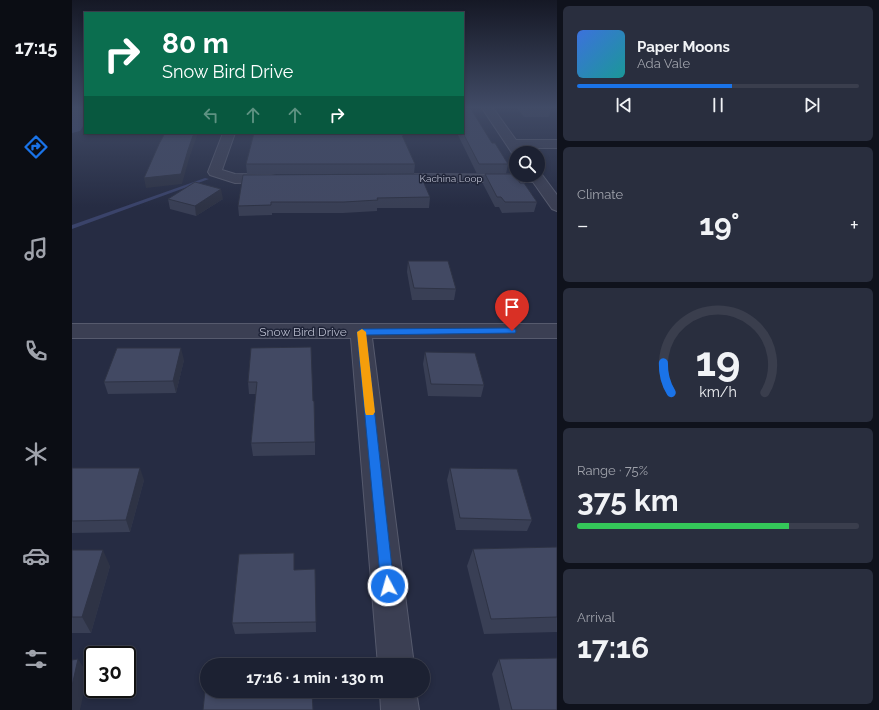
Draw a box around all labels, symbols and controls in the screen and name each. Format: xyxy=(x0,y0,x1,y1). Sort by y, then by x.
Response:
text: 80 m xyxy=(162,27,229,60)
icon: right xyxy=(96,28,148,80)
text: 17:15 xyxy=(15,37,57,58)
text: Paper Moons xyxy=(637,38,730,56)
text: Ada Vale xyxy=(637,56,690,71)
text: Snow Bird Drive xyxy=(162,61,293,82)
icon: previous xyxy=(613,94,635,116)
icon: pause xyxy=(707,94,729,116)
icon: next xyxy=(801,94,823,116)
icon: left xyxy=(200,104,222,126)
icon: ahead xyxy=(242,104,264,126)
icon: ahead xyxy=(284,104,306,126)
icon: right xyxy=(326,104,348,126)
icon: directions xyxy=(22,133,50,161)
map controls xyxy=(509,146,545,182)
button: search xyxy=(509,146,545,182)
street label: Kachina Loop xyxy=(420,173,483,184)
text: Climate xyxy=(577,187,623,202)
text: 19° xyxy=(699,207,739,242)
text: − xyxy=(577,212,589,238)
text: + xyxy=(850,212,859,238)
icon: music xyxy=(22,235,50,263)
pin xyxy=(495,290,529,331)
icon: arrive xyxy=(501,296,523,318)
street label: Snow Bird Drive xyxy=(259,325,347,339)
icon: phone xyxy=(22,337,50,365)
text: 19 xyxy=(695,337,741,386)
text: km/h xyxy=(699,384,737,400)
icon: climate xyxy=(22,440,50,468)
text: Range · 75% xyxy=(577,463,648,478)
text: 375 km xyxy=(577,483,679,518)
icon: car xyxy=(22,542,50,570)
position arrow xyxy=(367,565,409,607)
text: Arrival xyxy=(577,610,615,625)
text: 17:16 xyxy=(577,630,649,665)
icon: filters xyxy=(22,645,50,673)
speed limit sign: 30 xyxy=(84,646,136,698)
text: 17:16 · 1 min · 130 m xyxy=(246,669,384,687)

